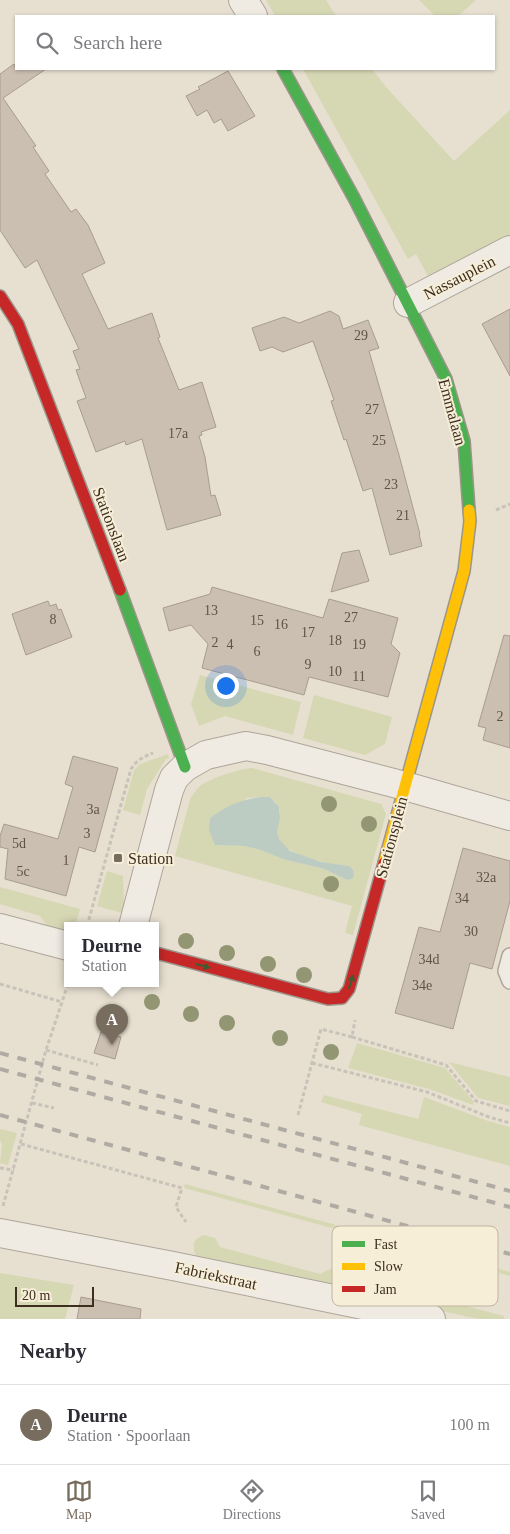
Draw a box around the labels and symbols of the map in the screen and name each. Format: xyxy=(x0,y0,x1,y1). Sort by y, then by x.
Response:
street label: Nassauplein xyxy=(421,252,498,304)
house number: 29 xyxy=(354,328,368,343)
street label: Emmalaan xyxy=(435,377,470,447)
house number: 27 xyxy=(365,402,379,417)
house number: 17a xyxy=(168,426,189,441)
house number: 25 xyxy=(372,433,386,448)
house number: 23 xyxy=(384,477,398,492)
street label: Stationslaan xyxy=(90,485,133,564)
house number: 21 xyxy=(396,508,410,523)
house number: 13 xyxy=(204,603,218,618)
house number: 27 xyxy=(344,610,358,625)
house number: 8 xyxy=(50,612,57,627)
house number: 15 xyxy=(250,613,264,628)
house number: 16 xyxy=(274,617,288,632)
house number: 17 xyxy=(301,625,315,640)
house number: 18 xyxy=(328,633,342,648)
house number: 2 xyxy=(212,635,219,650)
house number: 4 xyxy=(227,637,234,652)
house number: 19 xyxy=(352,637,366,652)
house number: 6 xyxy=(254,644,261,659)
house number: 9 xyxy=(305,657,312,672)
house number: 10 xyxy=(328,664,342,679)
house number: 11 xyxy=(352,669,366,684)
your location xyxy=(213,673,239,699)
house number: 2 xyxy=(497,709,504,724)
street label: Stationsplein xyxy=(372,795,411,880)
house number: 3a xyxy=(86,802,100,817)
house number: 3 xyxy=(84,826,91,841)
house number: 5d xyxy=(12,836,26,851)
place label: Station xyxy=(128,850,173,867)
marker: Station xyxy=(112,852,124,864)
house number: 1 xyxy=(63,853,70,868)
house number: 5c xyxy=(16,864,30,879)
house number: 32a xyxy=(476,870,497,885)
house number: 34 xyxy=(455,891,469,906)
house number: 30 xyxy=(464,924,478,939)
house number: 34d xyxy=(419,952,440,967)
one-way arrow xyxy=(195,962,210,970)
one-way arrow xyxy=(347,974,355,989)
house number: 34e xyxy=(412,978,432,993)
pin: A xyxy=(96,1004,128,1045)
legend xyxy=(332,1226,498,1306)
text: Fast xyxy=(374,1237,397,1252)
street label: Fabriekstraat xyxy=(173,1258,259,1293)
text: Slow xyxy=(374,1259,404,1274)
text: Jam xyxy=(374,1282,397,1297)
scale bar xyxy=(15,1284,94,1307)

